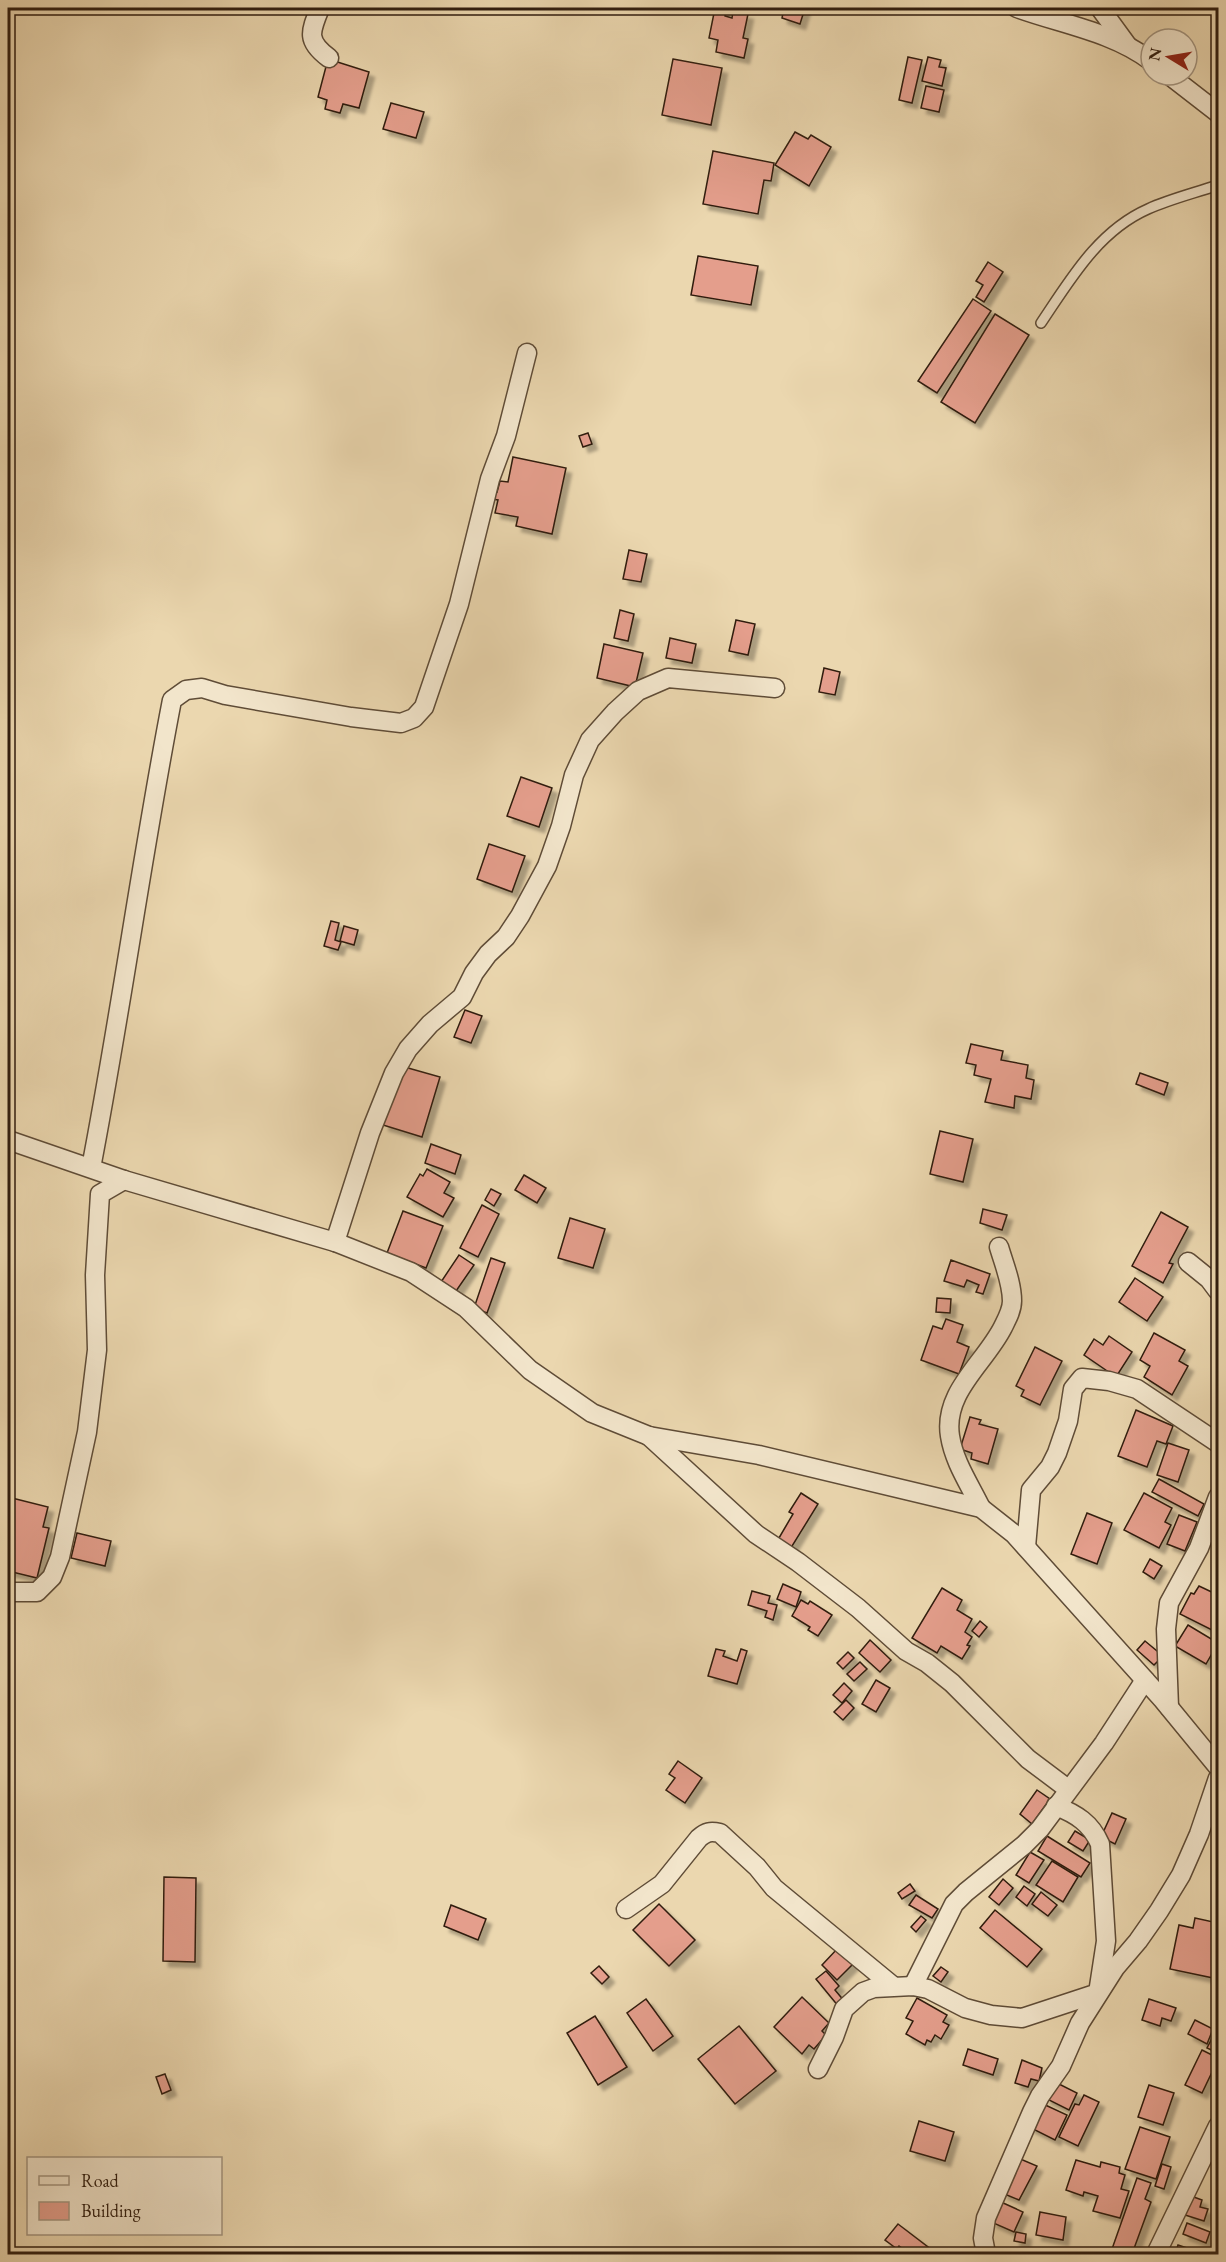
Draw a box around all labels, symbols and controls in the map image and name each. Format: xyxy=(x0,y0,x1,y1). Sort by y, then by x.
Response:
north arrow xyxy=(1139,27,1199,87)
text: N xyxy=(1143,46,1166,63)
legend xyxy=(27,2157,222,2235)
text: Road xyxy=(81,2169,120,2192)
text: Building xyxy=(81,2199,141,2222)

